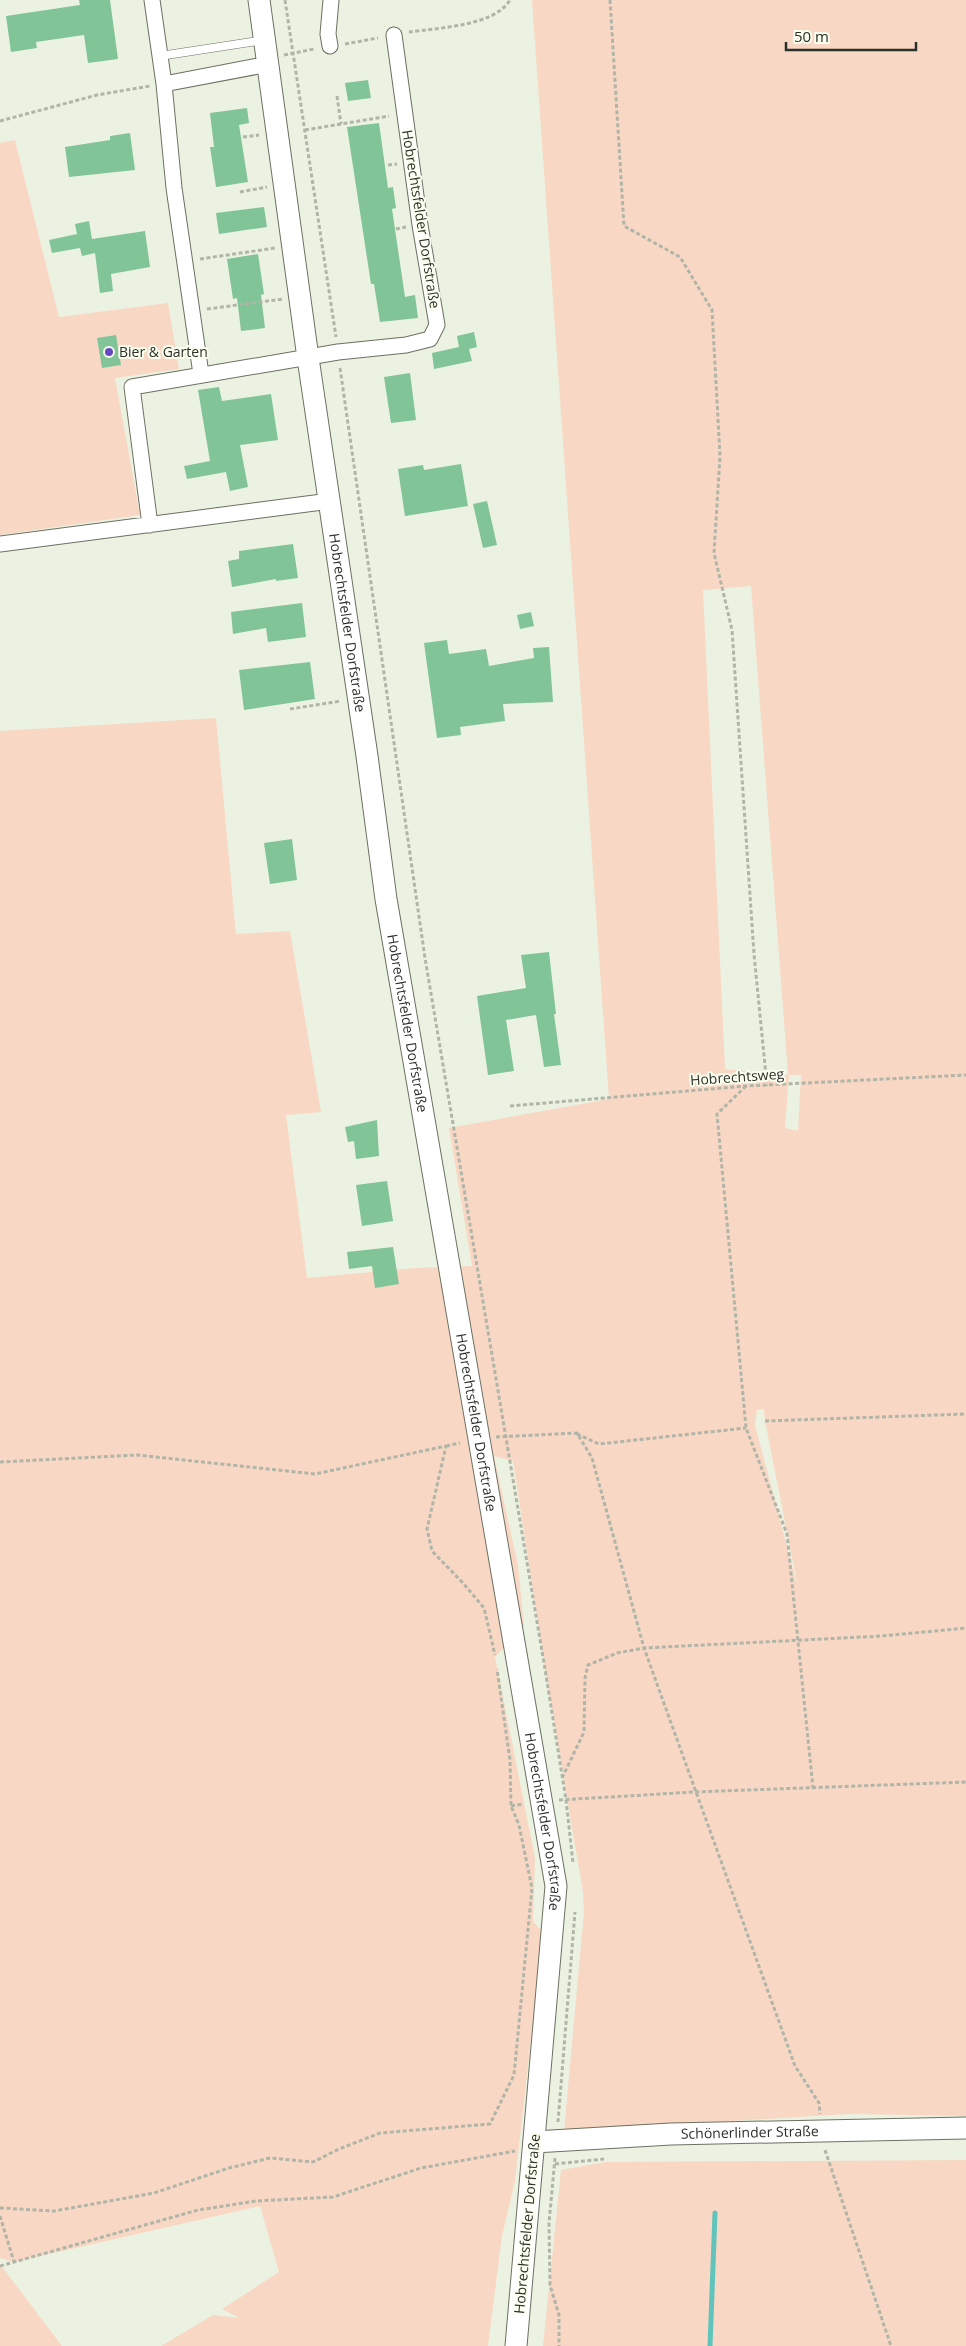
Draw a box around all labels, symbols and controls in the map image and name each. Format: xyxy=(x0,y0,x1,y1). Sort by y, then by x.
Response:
scale bar xyxy=(786,20,916,52)
text: 50 m xyxy=(794,26,829,46)
street label: Hobrechtsfelder Dorfstraße xyxy=(398,128,445,310)
place label: Bier & Garten xyxy=(119,342,208,361)
marker: Bier & Garten xyxy=(103,346,115,358)
street label: Hobrechtsfelder Dorfstraße xyxy=(325,532,370,714)
street label: Hobrechtsfelder Dorfstraße xyxy=(383,932,433,1114)
street label: Hobrechtsweg xyxy=(689,1064,785,1089)
street label: Hobrechtsfelder Dorfstraße xyxy=(452,1332,501,1513)
street label: Hobrechtsfelder Dorfstraße xyxy=(521,1731,566,1912)
street label: Schönerlinder Straße xyxy=(681,2121,819,2143)
street label: Hobrechtsfelder Dorfstraße xyxy=(509,2133,544,2315)

